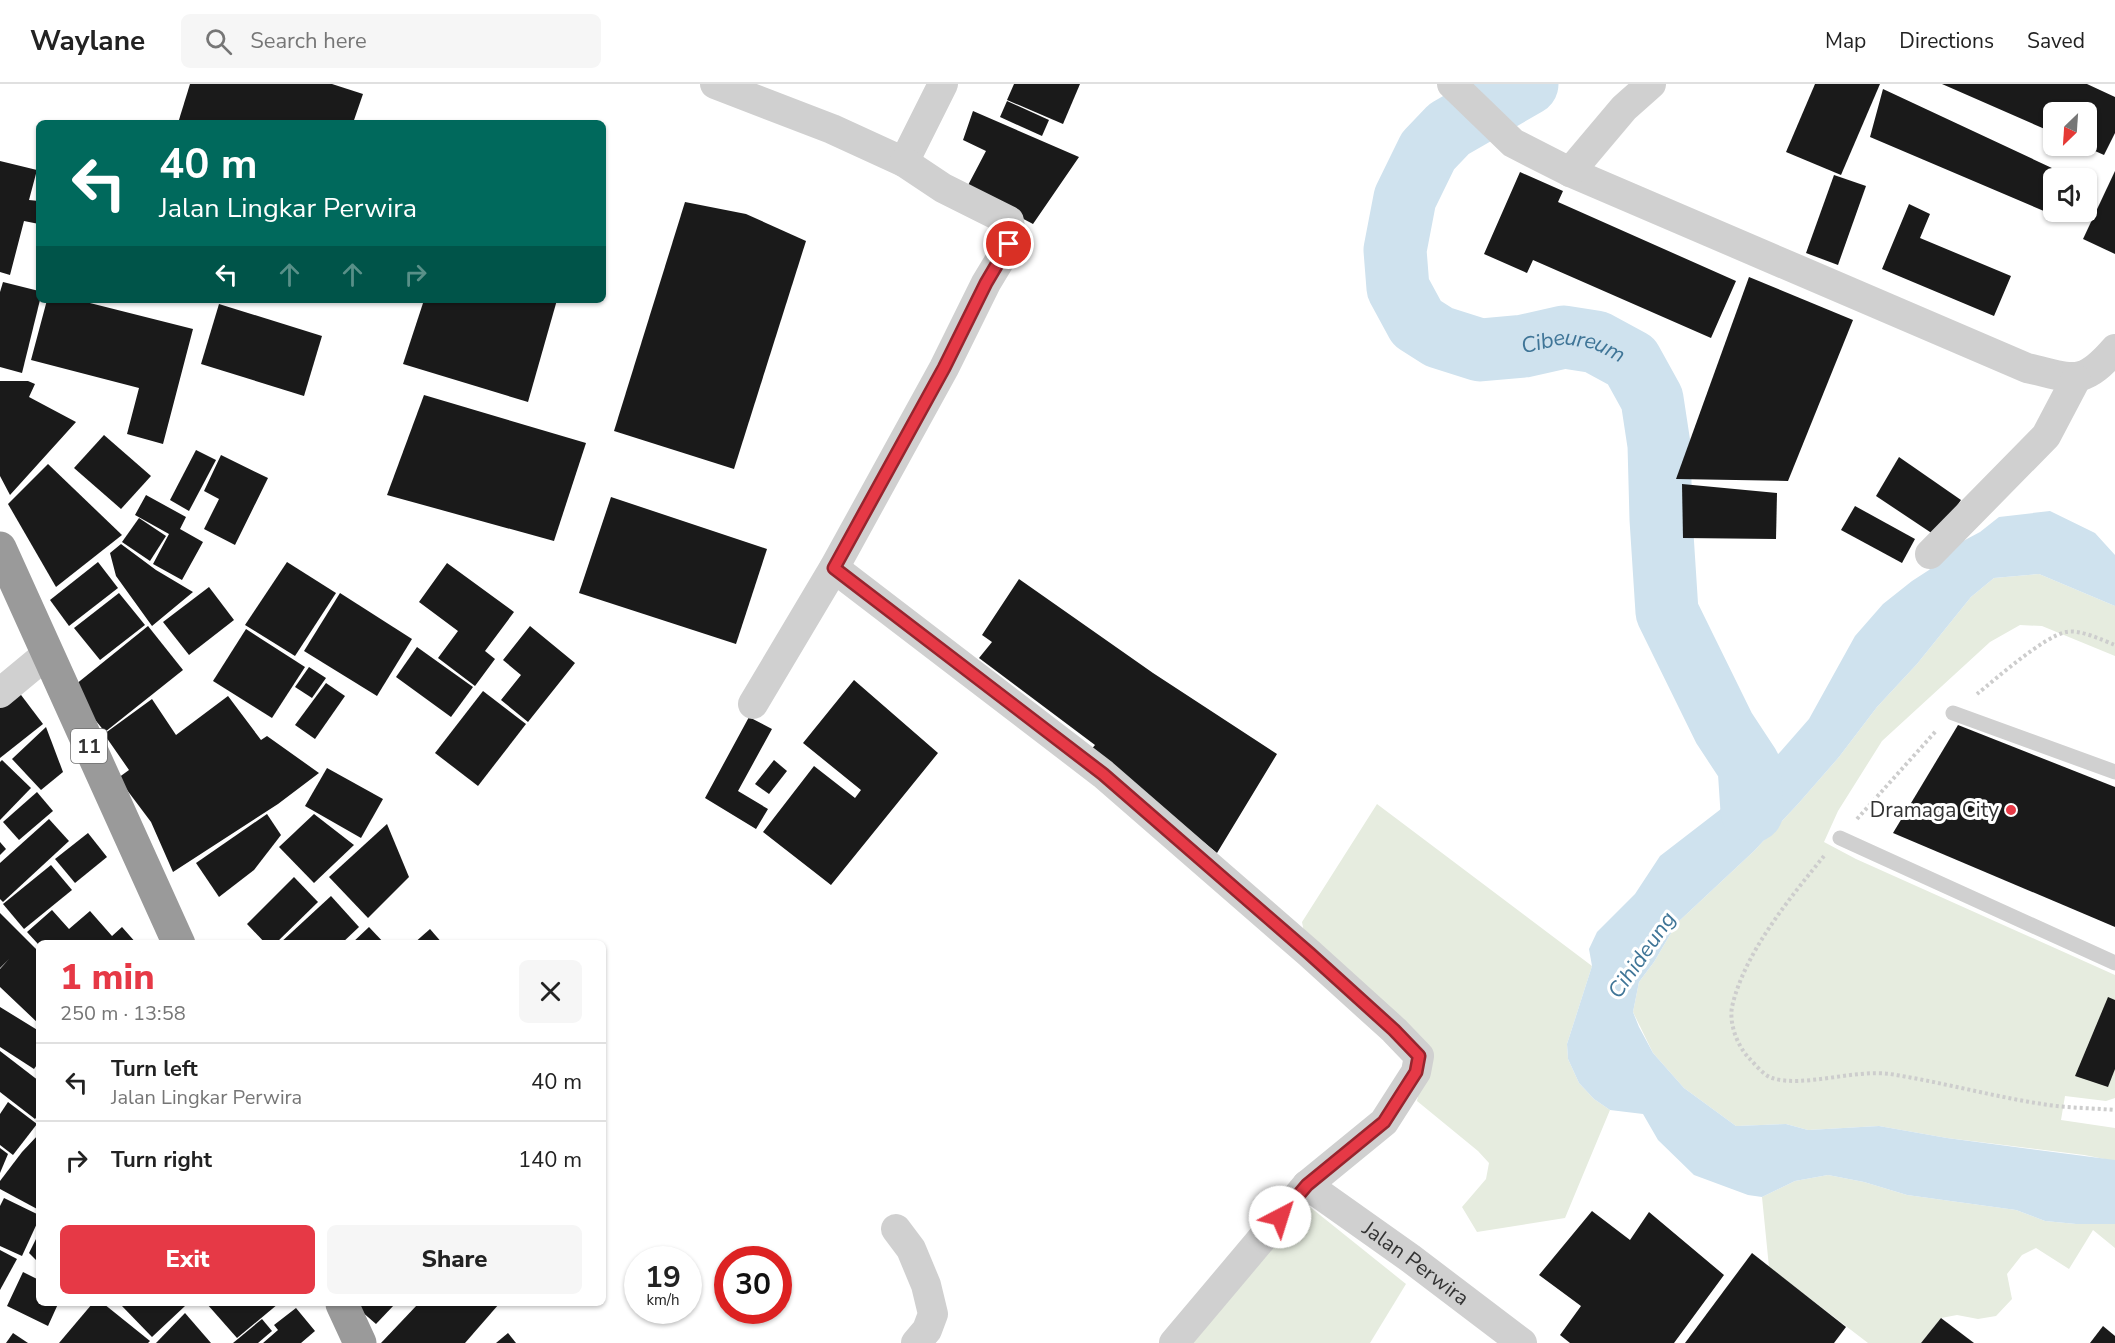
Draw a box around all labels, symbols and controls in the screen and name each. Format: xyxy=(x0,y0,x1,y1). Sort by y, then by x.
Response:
search box xyxy=(181,14,601,68)
text: Waylane xyxy=(30,22,145,60)
icon: search xyxy=(202,25,235,58)
text: Search here xyxy=(250,26,367,56)
text: Map xyxy=(1825,27,1866,55)
text: Directions xyxy=(1899,27,1994,55)
text: Saved xyxy=(2027,27,2085,55)
north arrow xyxy=(2043,102,2097,156)
map controls xyxy=(2043,102,2097,222)
text: 40 m xyxy=(159,136,258,193)
icon: left xyxy=(60,144,138,222)
button: sound xyxy=(2043,168,2097,222)
text: Jalan Lingkar Perwira xyxy=(159,190,417,227)
pin xyxy=(983,218,1034,269)
icon: arrive xyxy=(992,227,1025,260)
icon: left xyxy=(210,258,243,291)
icon: ahead xyxy=(273,258,306,291)
icon: ahead xyxy=(336,258,369,291)
icon: right xyxy=(399,258,432,291)
water label: Cibeureum xyxy=(1518,322,1631,370)
road number: 11 xyxy=(71,729,107,763)
place label: Dramaga City xyxy=(1870,796,1999,824)
marker: Dramaga City xyxy=(2004,803,2018,817)
water label: Cihideung xyxy=(1601,905,1683,1004)
text: 1 min xyxy=(60,953,155,1002)
button: close xyxy=(519,960,582,1023)
text: 250 m · 13:58 xyxy=(60,1000,186,1027)
text: Turn left xyxy=(111,1054,198,1084)
icon: left xyxy=(60,1066,93,1099)
text: 40 m xyxy=(531,1067,582,1097)
text: Jalan Lingkar Perwira xyxy=(111,1084,302,1111)
icon: right xyxy=(60,1144,93,1177)
text: Turn right xyxy=(111,1145,212,1175)
text: 140 m xyxy=(518,1145,582,1175)
position arrow xyxy=(1248,1185,1312,1249)
street label: Jalan Perwira xyxy=(1356,1214,1475,1312)
button: Exit xyxy=(60,1225,315,1294)
button: Share xyxy=(327,1225,582,1294)
speed limit sign: 30 xyxy=(714,1246,792,1324)
text: 19 xyxy=(645,1257,681,1298)
text: km/h xyxy=(646,1290,680,1310)

